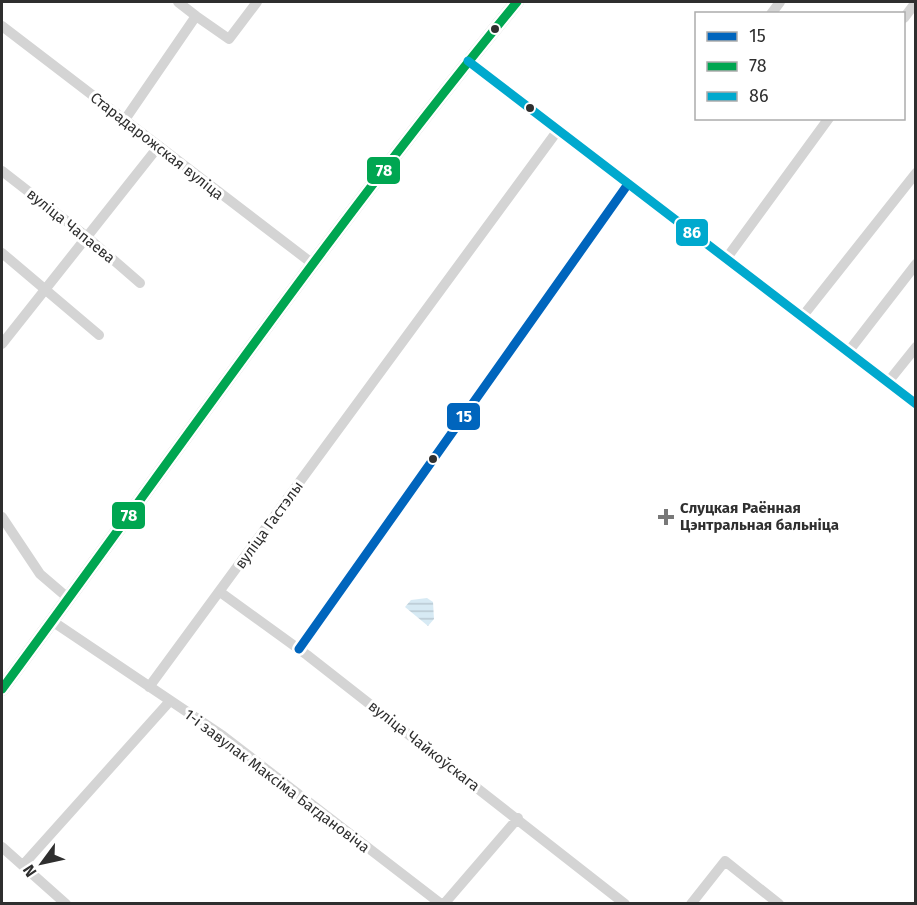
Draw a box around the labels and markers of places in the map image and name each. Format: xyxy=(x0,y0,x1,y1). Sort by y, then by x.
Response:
unlabelled marker xyxy=(489,23,501,35)
unlabelled marker xyxy=(524,102,536,114)
unlabelled marker xyxy=(427,453,439,465)
place label: Слуцкая Раённая Цэнтральная бальніца xyxy=(680,499,839,534)
marker: Слуцкая Раённая Цэнтральная бальніца xyxy=(657,508,675,526)

